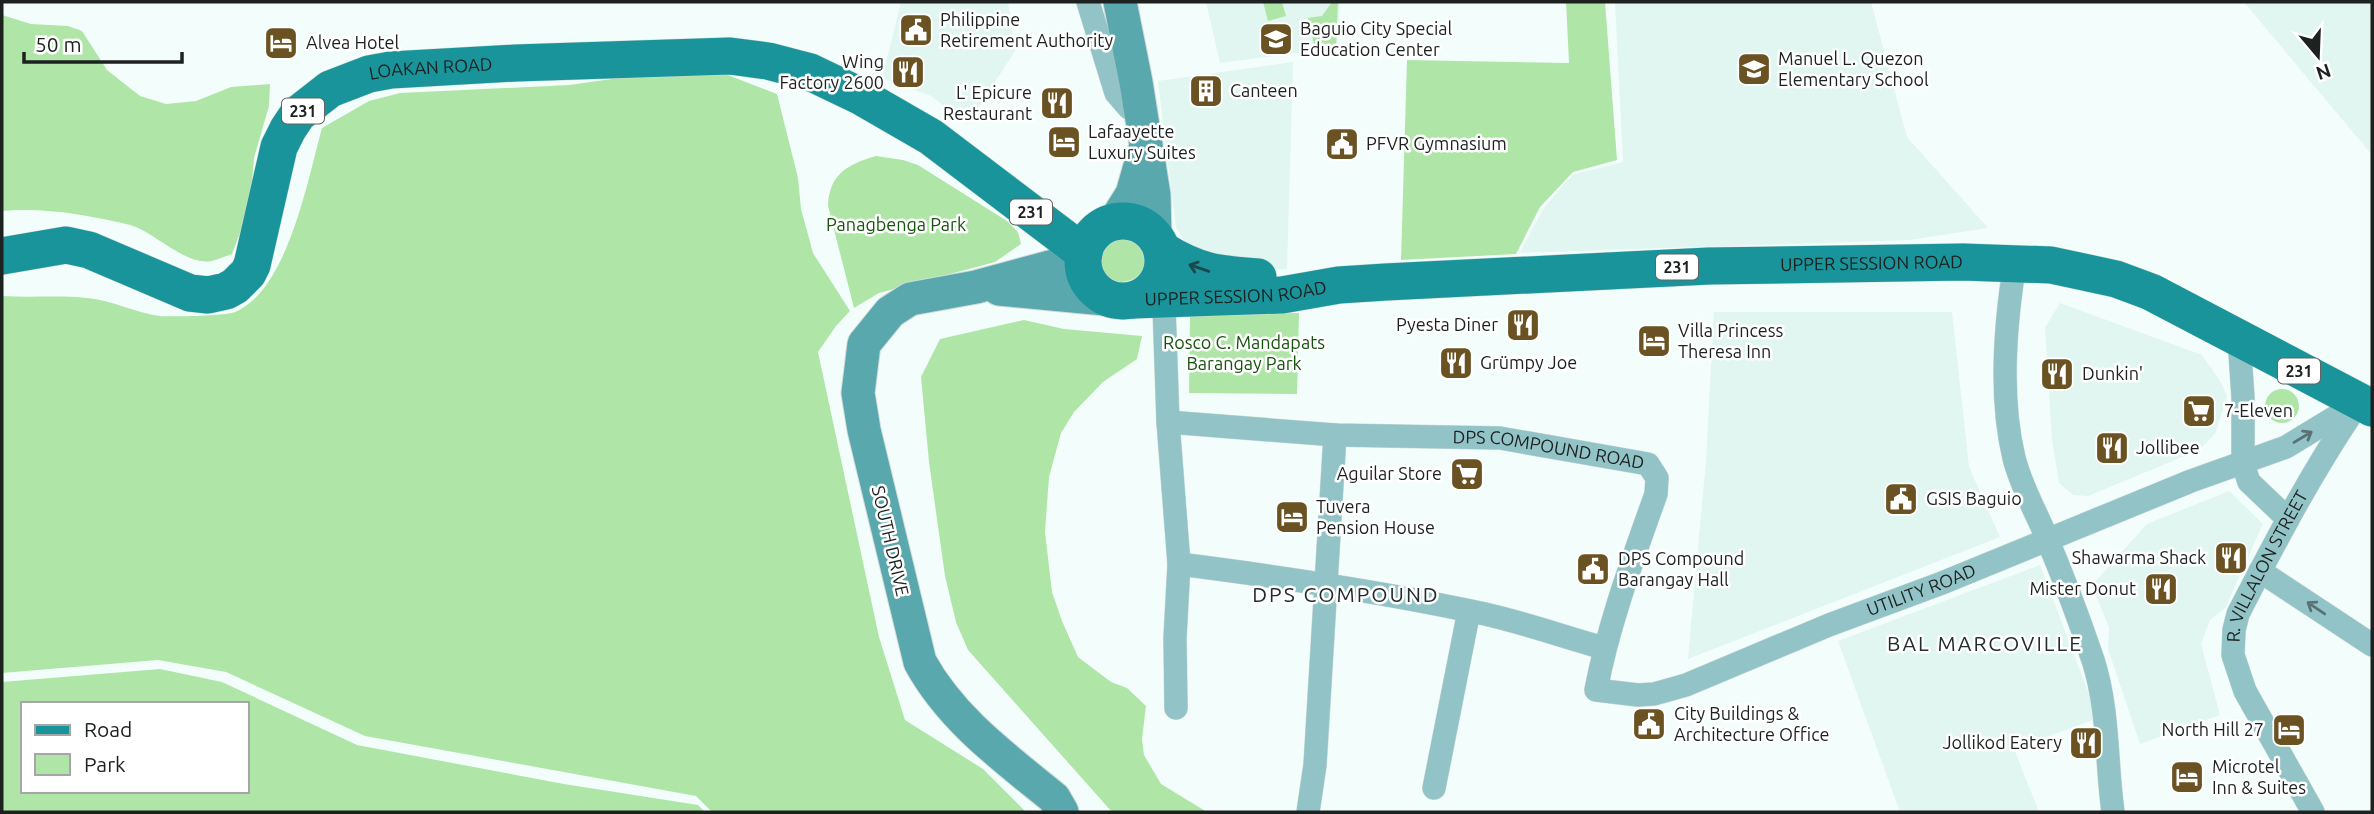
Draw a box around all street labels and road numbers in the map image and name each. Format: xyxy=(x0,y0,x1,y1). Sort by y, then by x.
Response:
street label: LOAKAN ROAD xyxy=(367,53,493,83)
road number: 231 xyxy=(282,99,324,124)
road number: 231 xyxy=(1010,200,1052,224)
street label: UPPER SESSION ROAD xyxy=(1780,251,1963,274)
road number: 231 xyxy=(1656,255,1698,280)
street label: UPPER SESSION ROAD xyxy=(1144,276,1328,309)
road number: 231 xyxy=(2278,358,2320,384)
street label: DPS COMPOUND ROAD xyxy=(1452,426,1646,472)
street label: SOUTH DRIVE xyxy=(869,484,913,598)
street label: R. VILLALON STREET xyxy=(2223,487,2311,643)
street label: UTILITY ROAD xyxy=(1864,559,1979,619)

